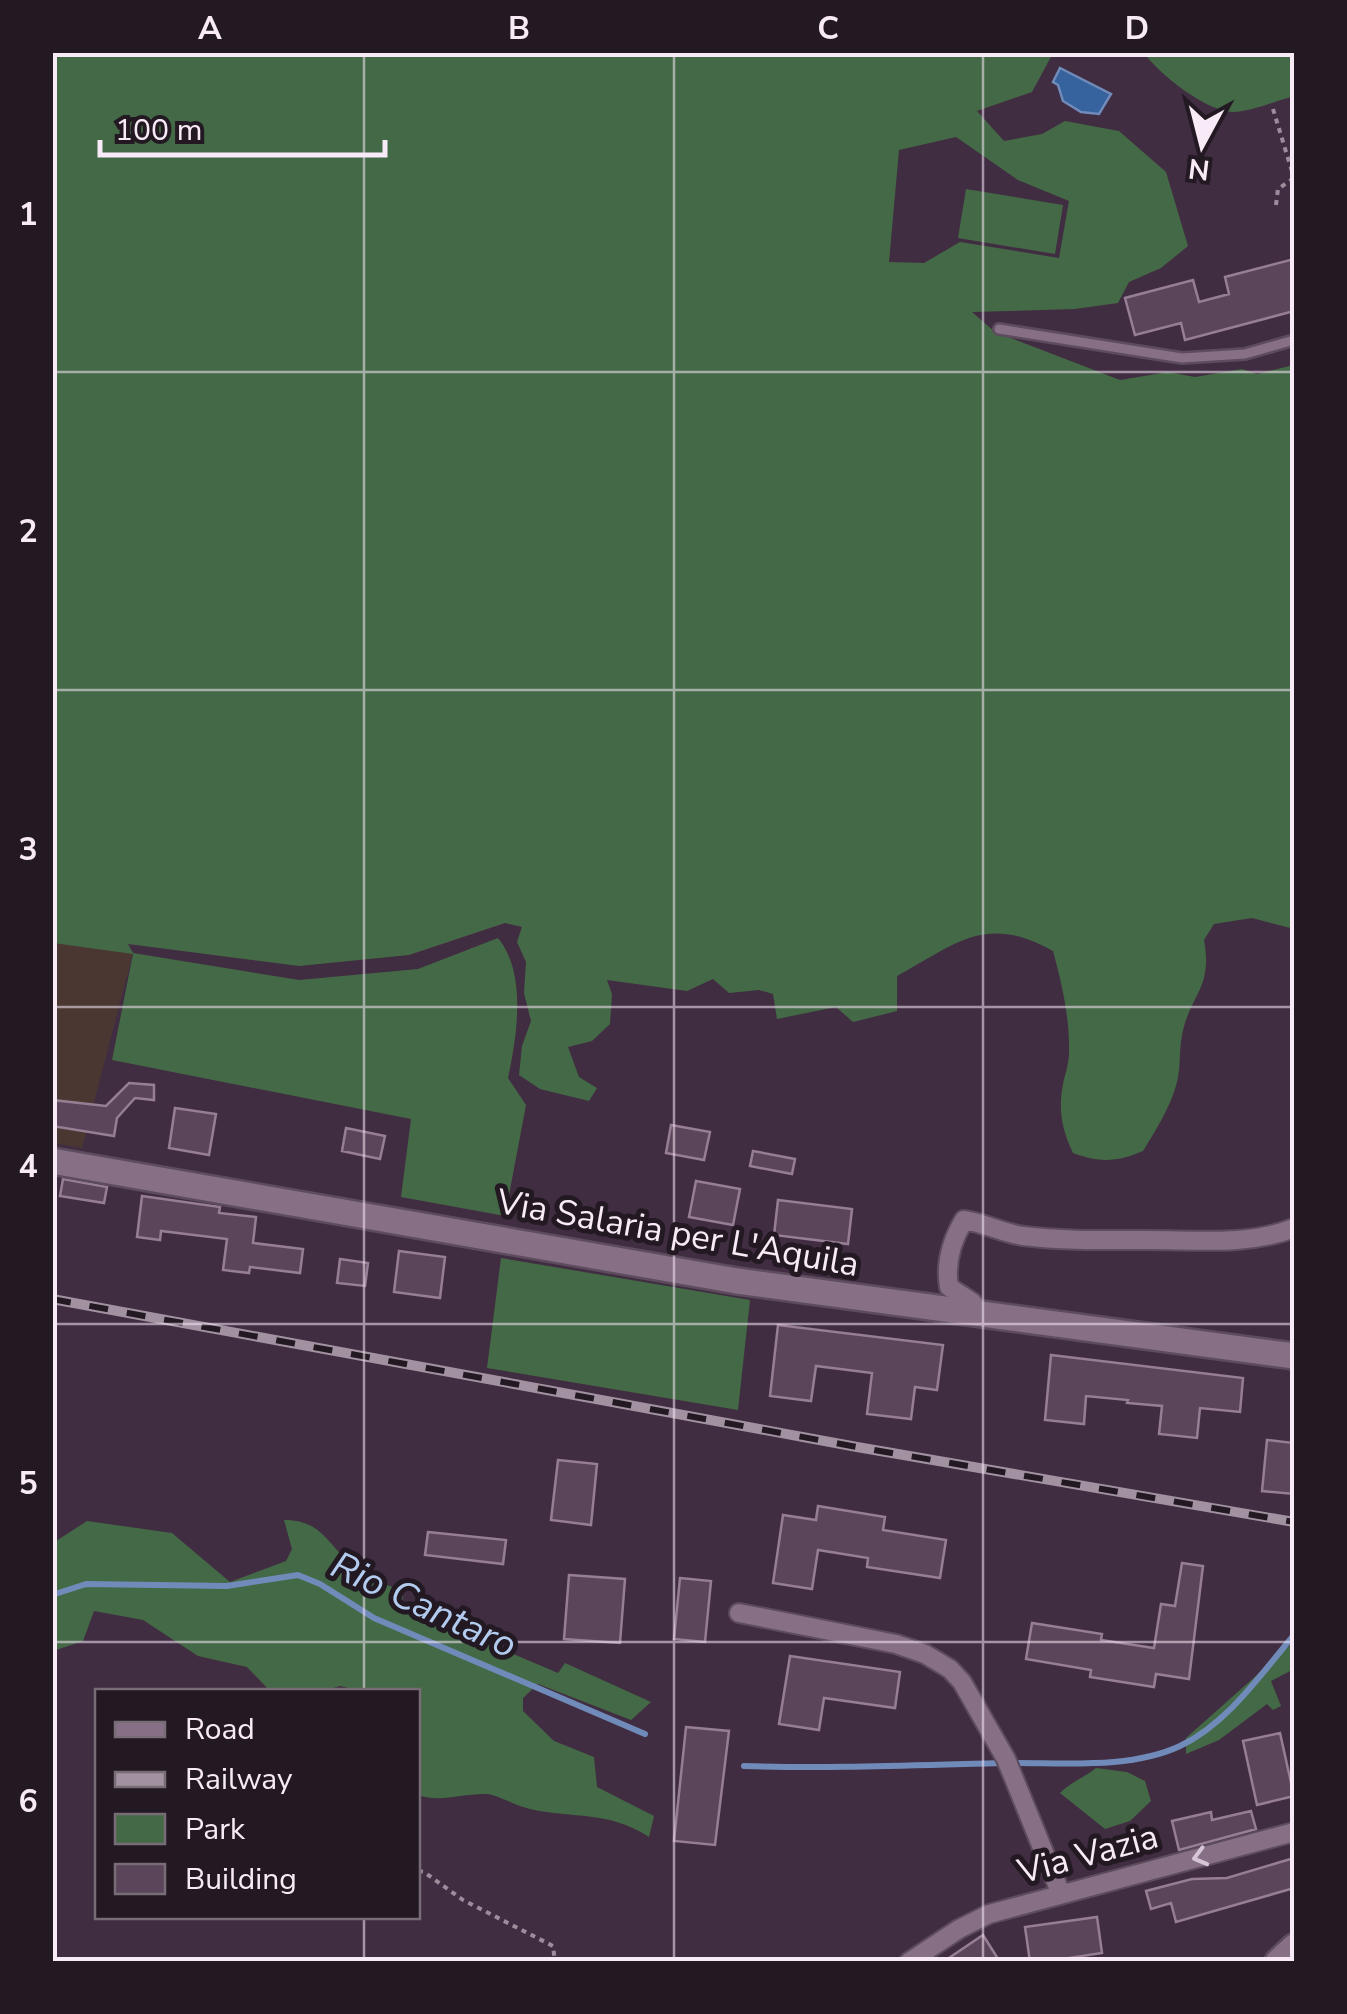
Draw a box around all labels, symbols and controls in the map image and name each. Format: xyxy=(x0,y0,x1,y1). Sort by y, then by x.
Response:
text: A xyxy=(198,7,222,50)
text: B xyxy=(508,7,530,50)
text: C xyxy=(817,7,839,50)
text: D xyxy=(1125,7,1149,50)
scale bar xyxy=(100,95,385,157)
north arrow xyxy=(1152,95,1252,195)
text: 100 m xyxy=(115,110,202,151)
text: N xyxy=(1186,149,1212,189)
text: 1 xyxy=(18,193,38,236)
text: 2 xyxy=(18,510,38,553)
text: 3 xyxy=(18,828,38,871)
text: 4 xyxy=(18,1145,38,1188)
street label: Via Salaria per L'Aquila xyxy=(492,1178,863,1288)
text: 5 xyxy=(18,1462,38,1505)
water label: Rio Cantaro xyxy=(323,1540,525,1670)
legend xyxy=(95,1689,420,1919)
text: Road xyxy=(185,1709,255,1750)
text: Railway xyxy=(185,1759,293,1800)
text: 6 xyxy=(18,1780,38,1823)
text: Park xyxy=(185,1809,246,1850)
street label: Via Vazia xyxy=(1012,1813,1163,1896)
one-way arrow xyxy=(1192,1846,1209,1867)
text: Building xyxy=(185,1859,297,1900)

